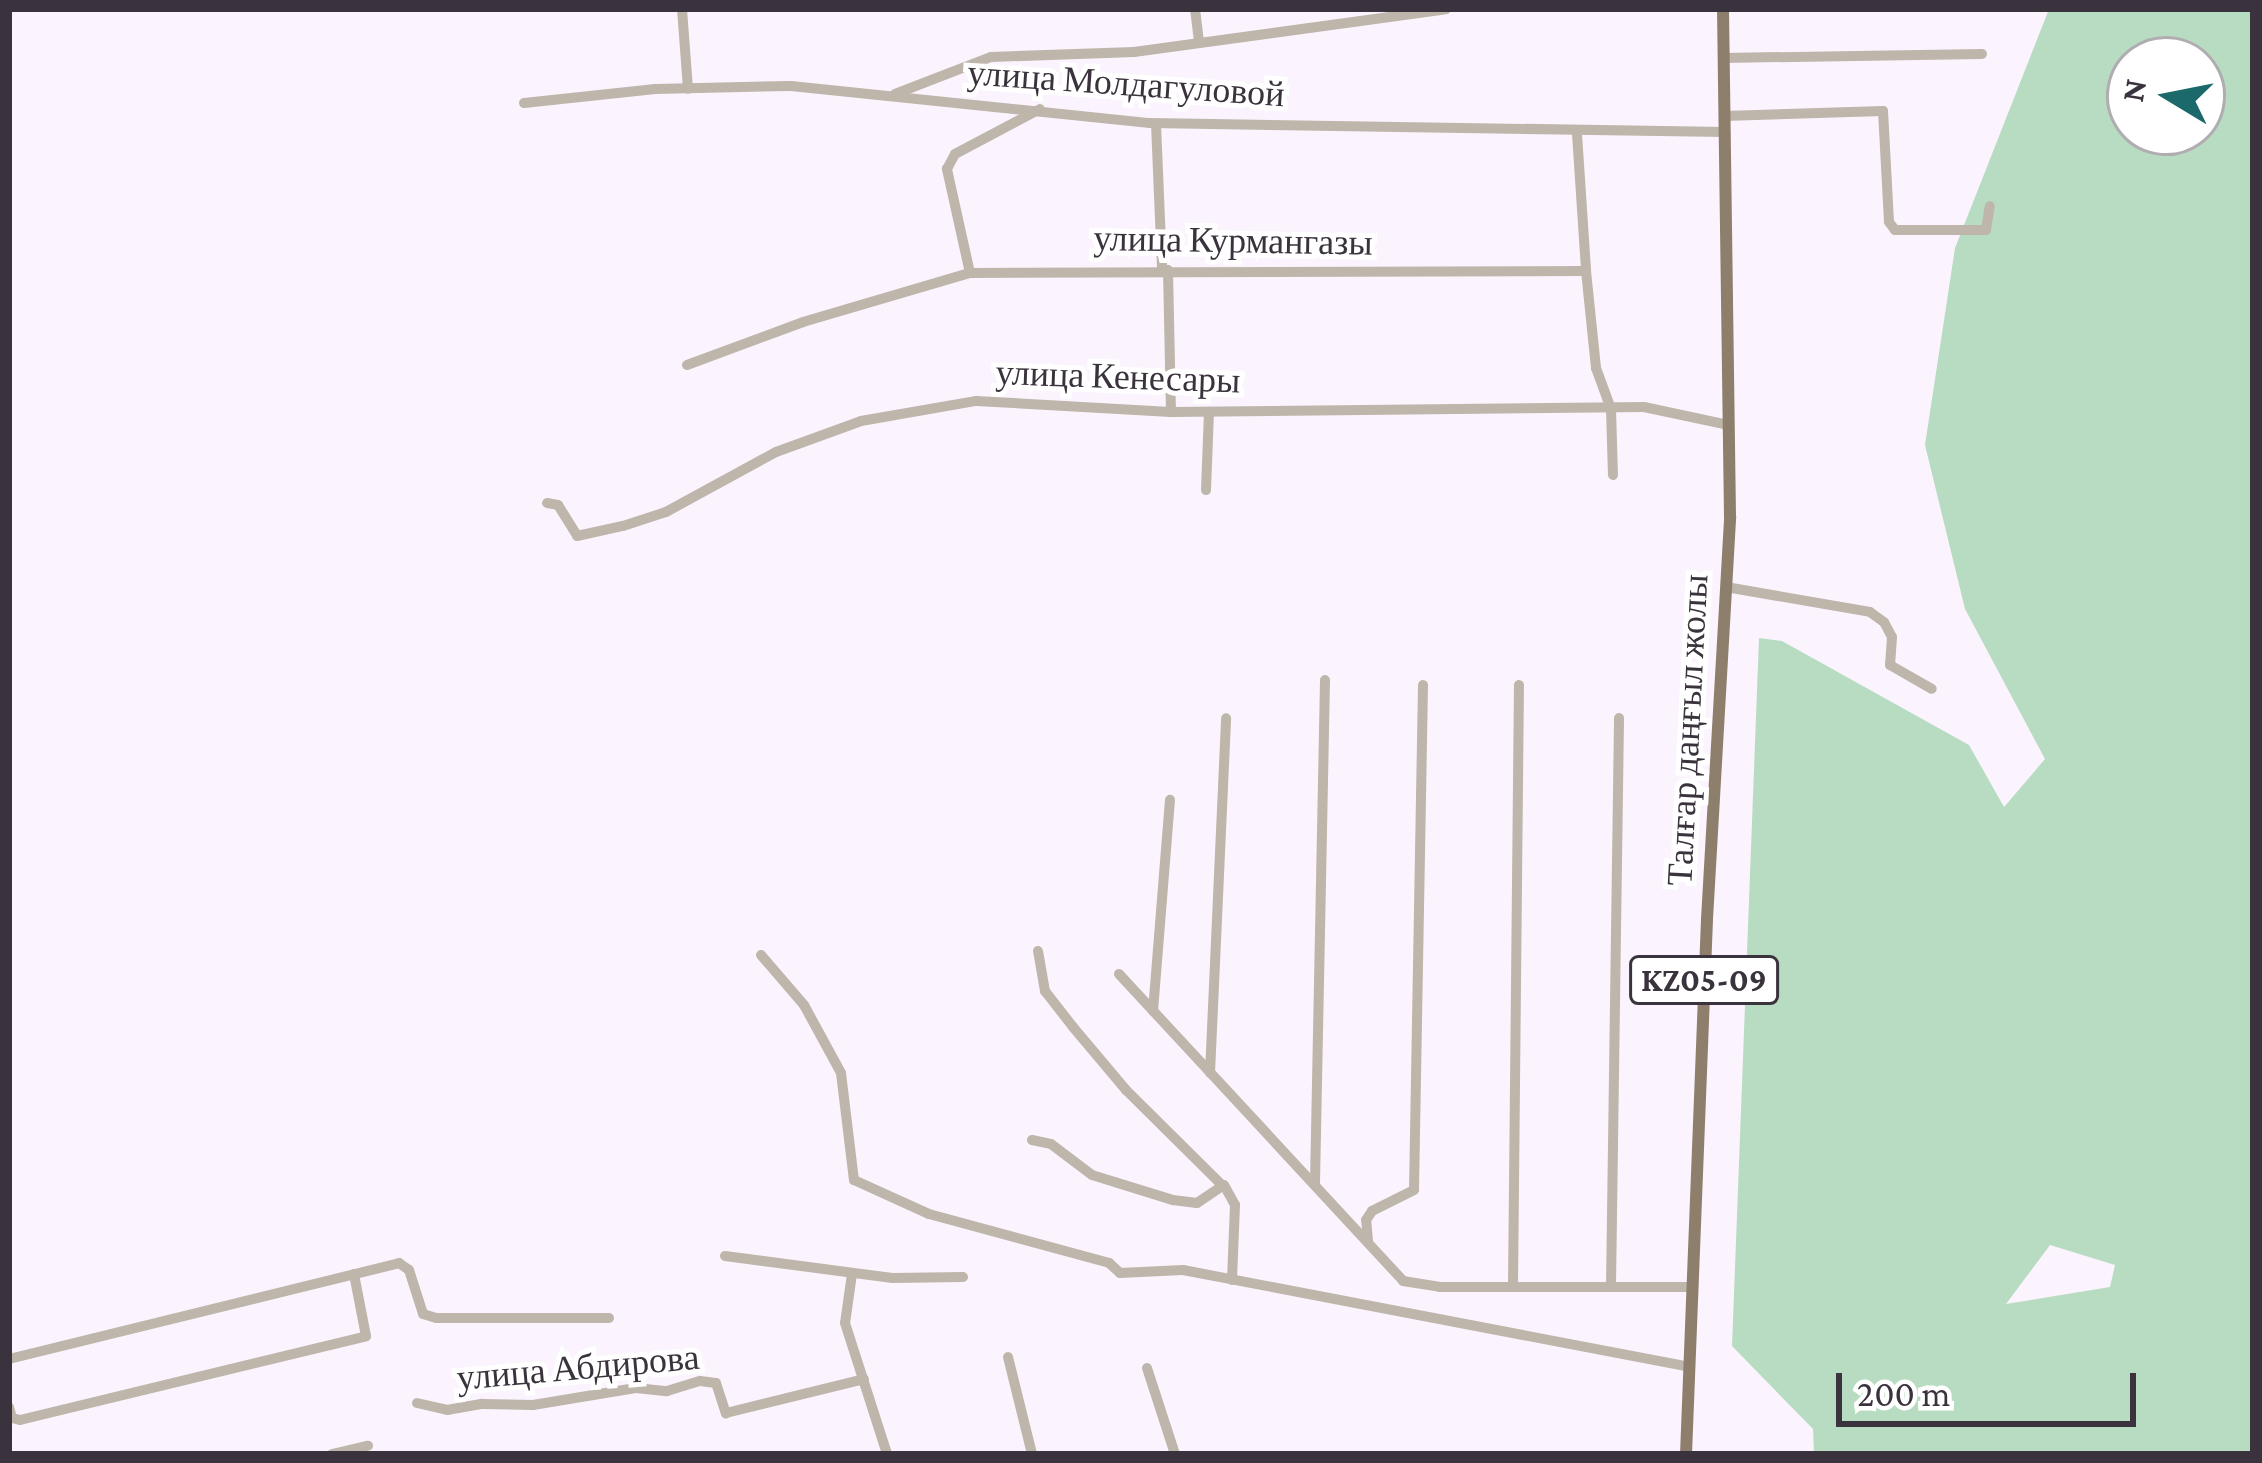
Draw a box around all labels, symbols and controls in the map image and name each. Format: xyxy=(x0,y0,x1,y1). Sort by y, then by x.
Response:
north arrow xyxy=(2106,36,2226,156)
street label: улица Молдагуловой xyxy=(966,51,1286,117)
text: N xyxy=(2113,76,2153,104)
street label: улица Курмангазы xyxy=(1093,217,1373,265)
street label: улица Кенесары xyxy=(995,351,1241,403)
street label: Талғар даңғыл жолы xyxy=(1658,573,1718,887)
road number: KZ05-09 xyxy=(1629,953,1779,1007)
street label: улица Абдирова xyxy=(455,1336,701,1400)
scale bar xyxy=(1842,1349,2142,1423)
text: 200 m xyxy=(1857,1374,1951,1414)

